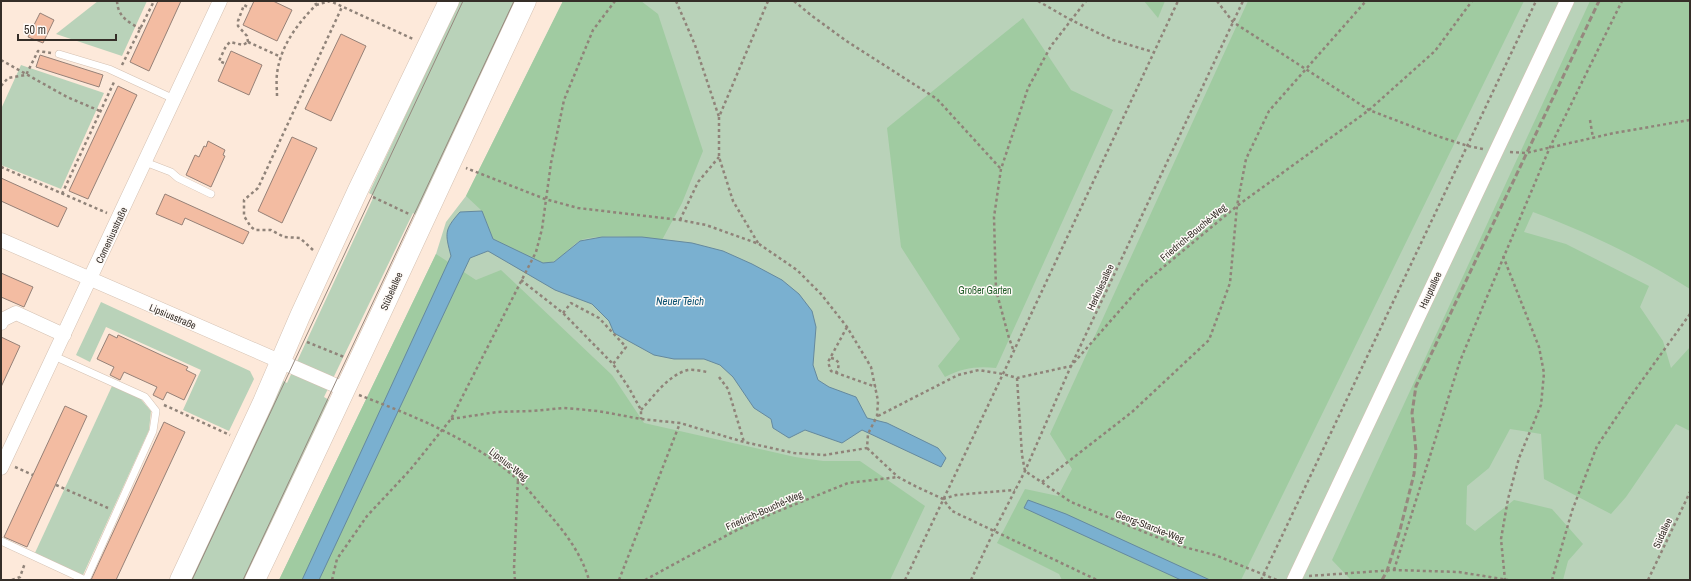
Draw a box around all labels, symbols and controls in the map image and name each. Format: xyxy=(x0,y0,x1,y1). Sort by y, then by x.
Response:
scale bar xyxy=(18,16,116,42)
text: 50 m xyxy=(24,22,46,38)
street label: Friedrich-Bouché-Weg xyxy=(1157,201,1230,264)
street label: Comeniusstraße xyxy=(93,205,130,265)
street label: Herkulesallee xyxy=(1084,262,1117,312)
street label: Hauptallee xyxy=(1416,269,1445,311)
street label: Stübelallee xyxy=(377,270,406,312)
park label: Großer Garten xyxy=(958,284,1012,297)
water label: Neuer Teich xyxy=(656,294,704,308)
street label: Lipsiusstraße xyxy=(147,301,199,332)
street label: Lipsius-Weg xyxy=(487,445,531,484)
street label: Friedrich-Bouché-Weg xyxy=(724,488,805,533)
street label: Georg-Starcke-Weg xyxy=(1114,507,1187,546)
street label: Südallee xyxy=(1650,516,1675,550)

